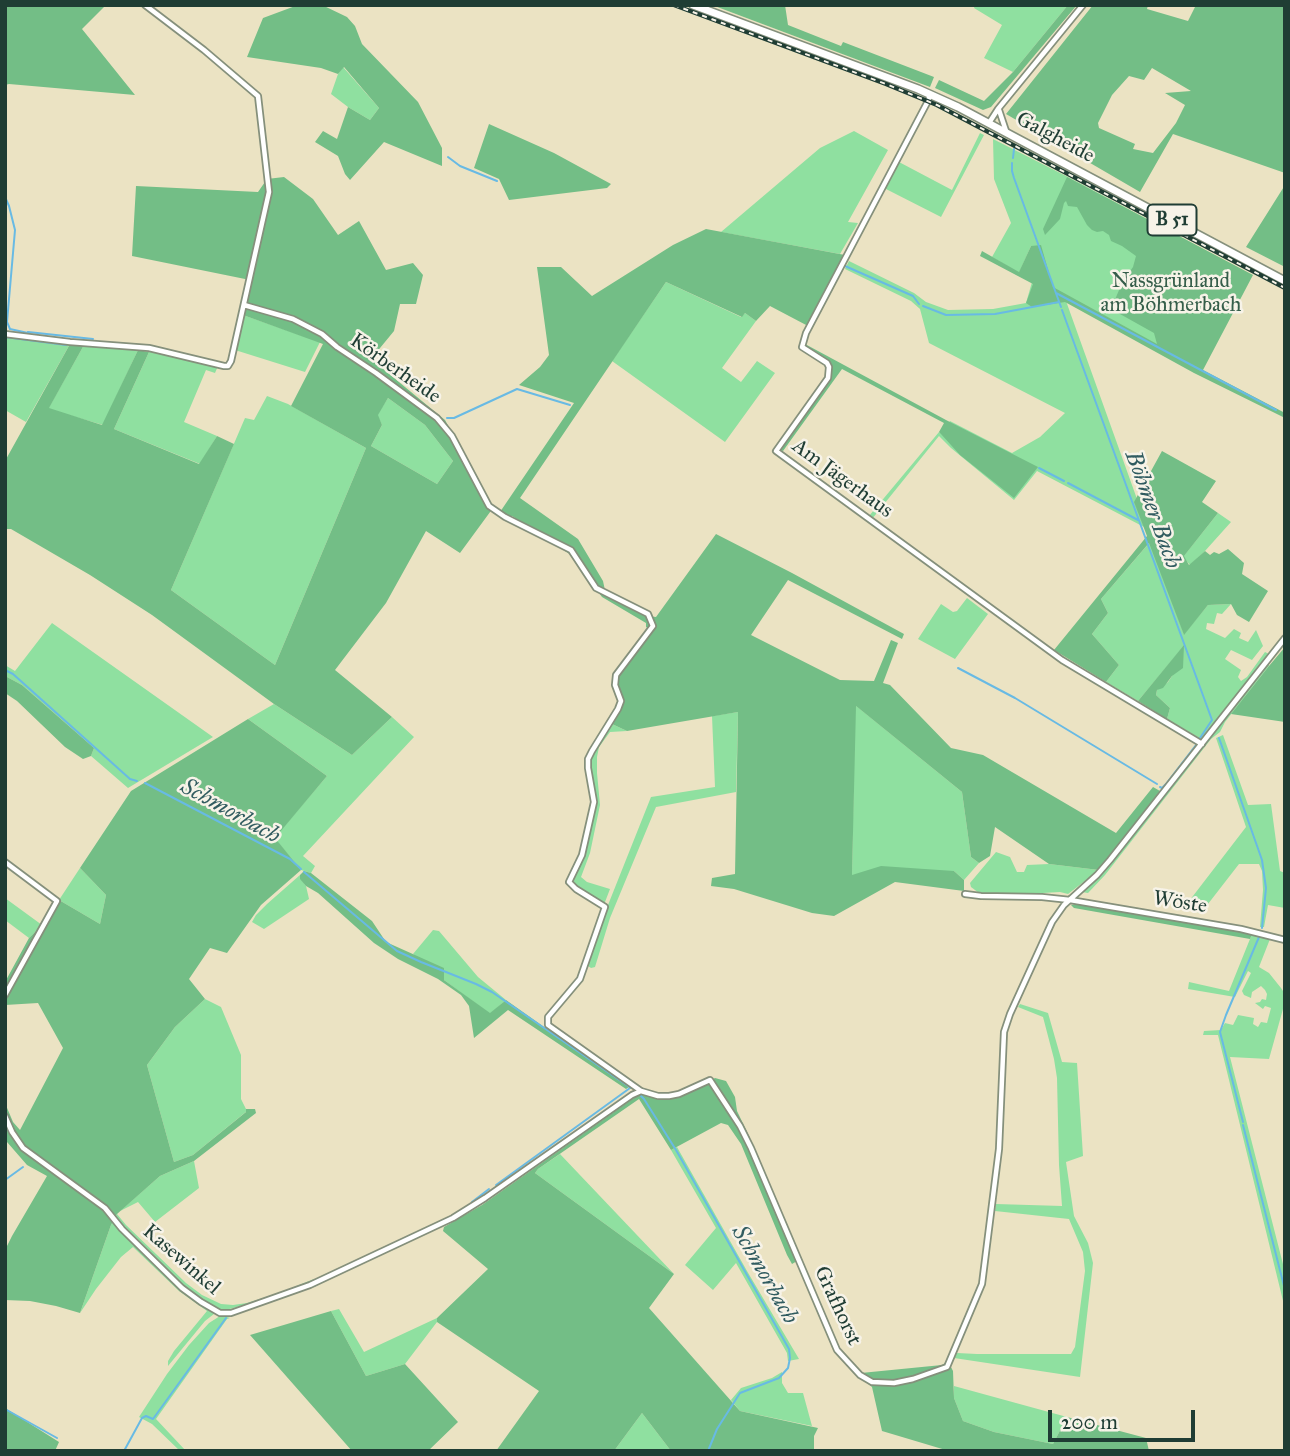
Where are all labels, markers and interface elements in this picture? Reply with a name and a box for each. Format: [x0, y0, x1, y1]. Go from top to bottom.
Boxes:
street label: Galgheide [1012, 107, 1098, 169]
road number: B 51 [1148, 204, 1196, 235]
park label: Nassgrünland am Böhmerbach [1100, 269, 1242, 319]
street label: Körberheide [345, 329, 445, 409]
street label: Am Jägerhaus [787, 434, 897, 524]
water label: Böhmer Bach [1118, 447, 1186, 573]
water label: Schmorbach [175, 773, 285, 851]
street label: Wöste [1151, 886, 1209, 920]
street label: Kasewinkel [137, 1219, 225, 1301]
water label: Schmorbach [725, 1221, 803, 1329]
street label: Grafhorst [808, 1262, 866, 1350]
scale bar [1052, 1396, 1199, 1440]
text: 200 m [1061, 1409, 1118, 1435]

